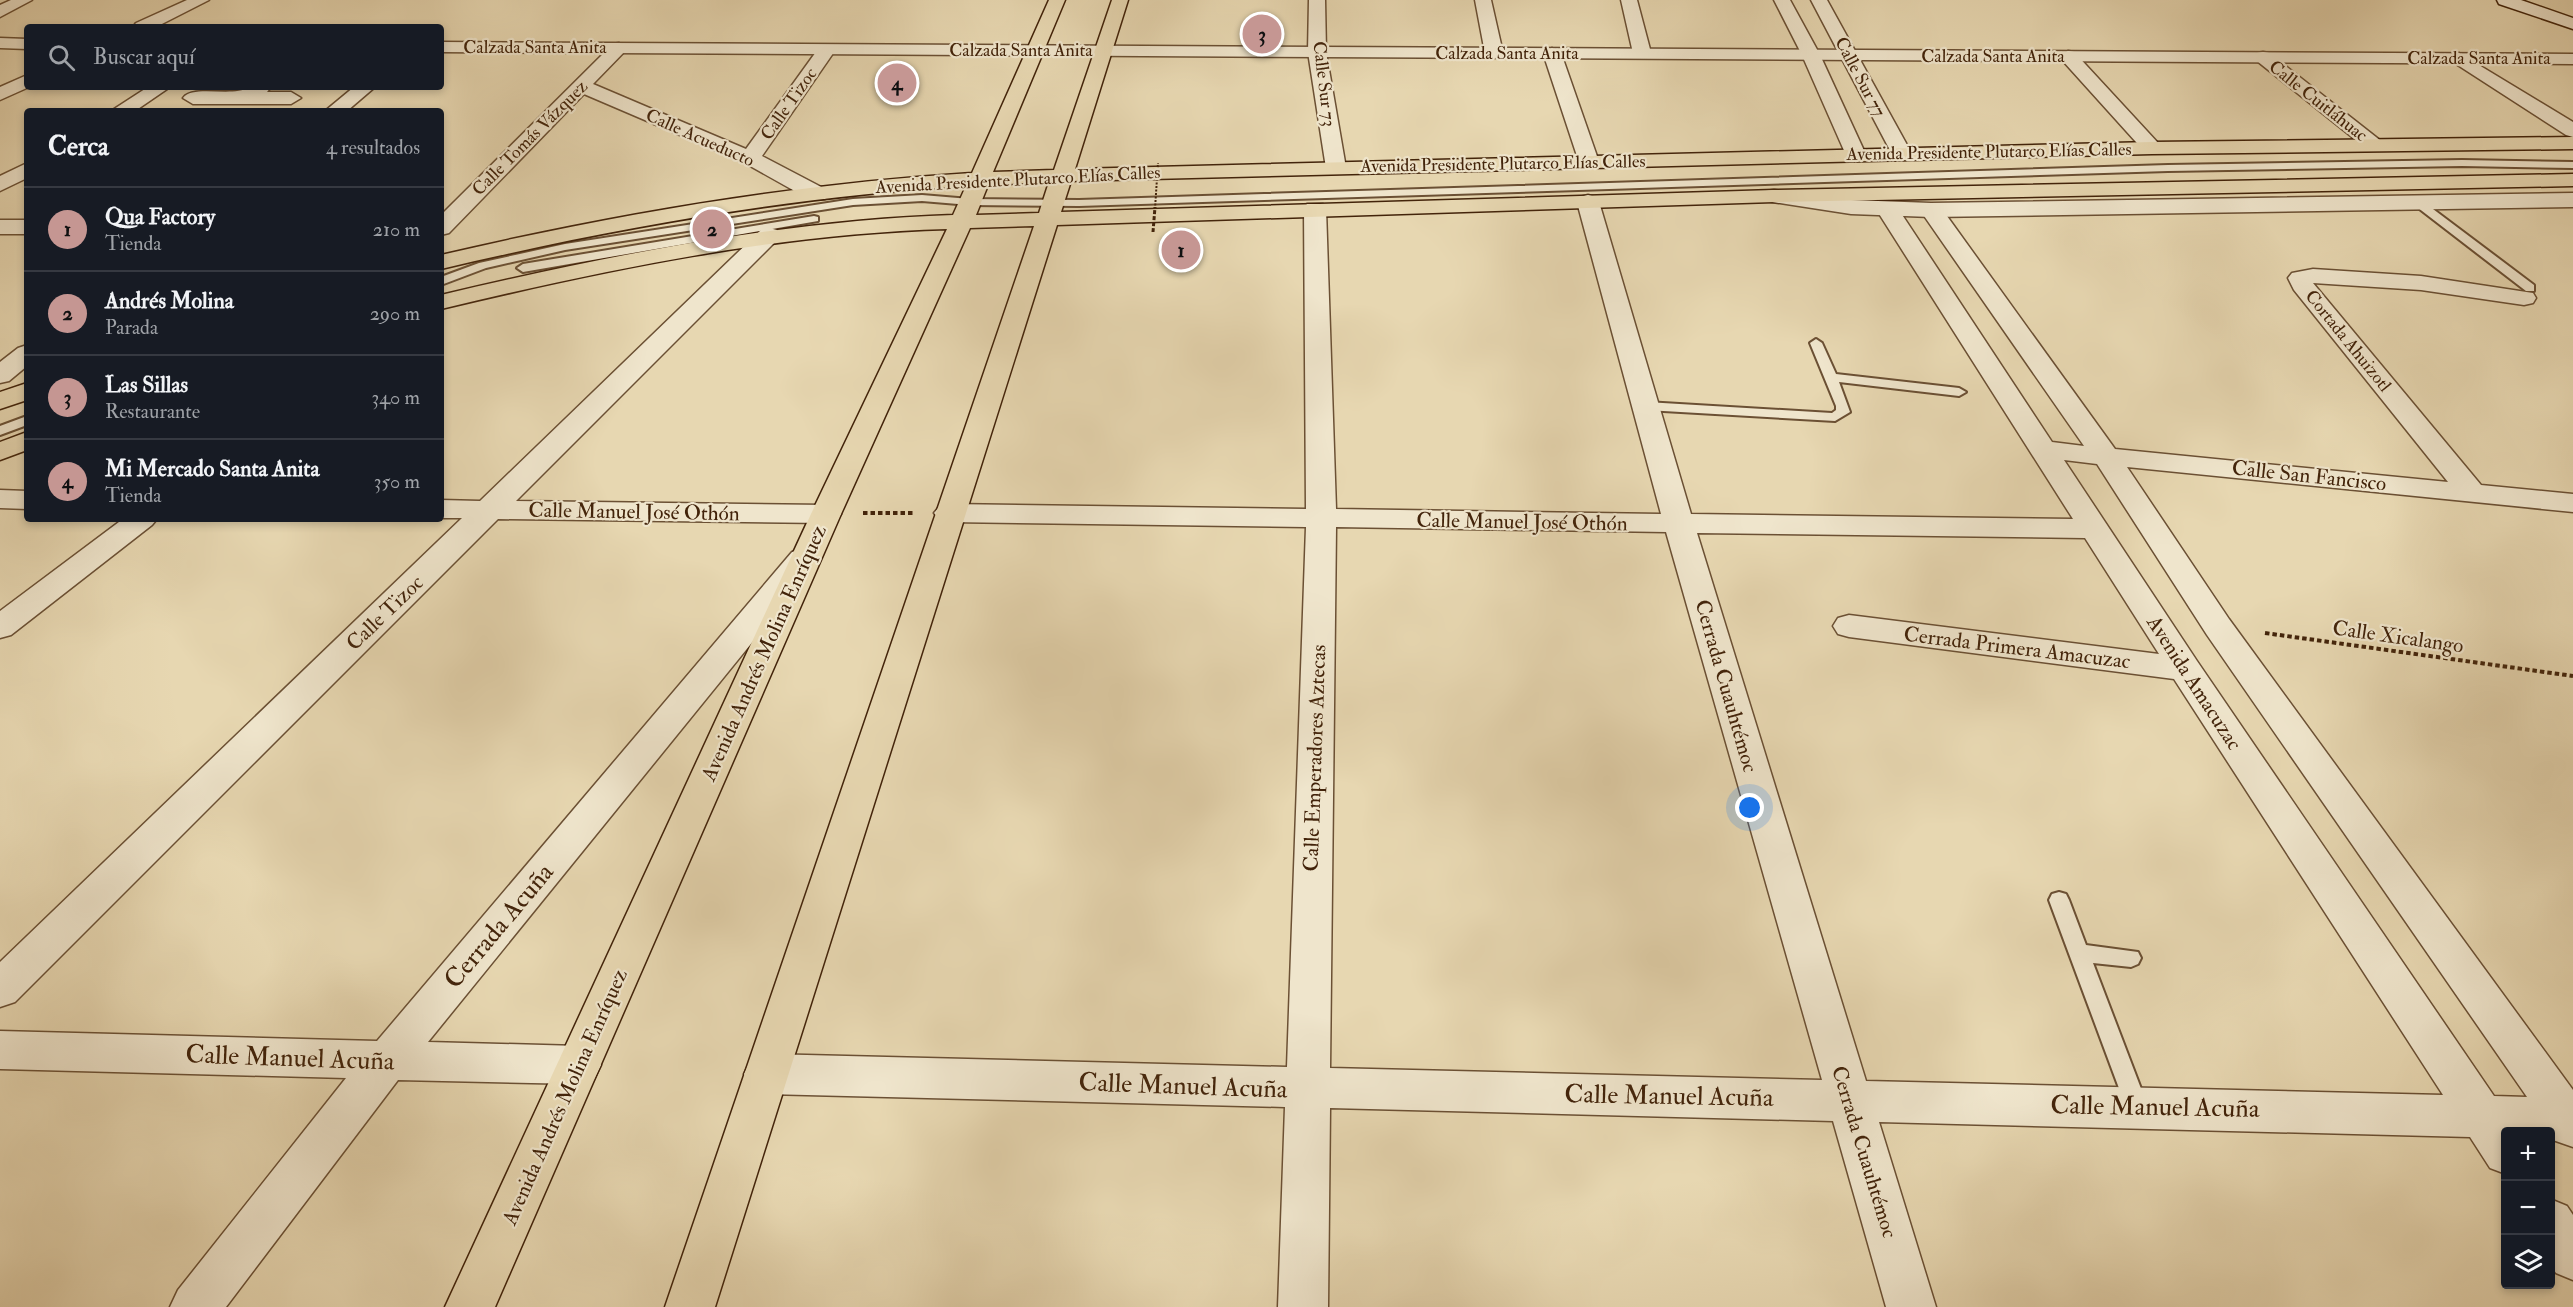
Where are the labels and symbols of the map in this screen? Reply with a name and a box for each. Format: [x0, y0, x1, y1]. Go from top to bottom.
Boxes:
pin: 3 [1242, 12, 1282, 57]
street label: Calle Sur 77 [1829, 33, 1891, 121]
street label: Calzada Santa Anita [463, 36, 607, 59]
street label: Calzada Santa Anita [949, 39, 1093, 62]
street label: Calle Sur 73 [1307, 40, 1341, 128]
street label: Calzada Santa Anita [1435, 42, 1579, 65]
street label: Calzada Santa Anita [1921, 45, 2065, 68]
street label: Calzada Santa Anita [2407, 47, 2551, 70]
street label: Calle Cuitláhuac [2264, 55, 2372, 147]
pin: 4 [878, 60, 916, 106]
street label: Calle Tizoc [756, 63, 822, 145]
street label: Calle Tomás Vázquez [467, 75, 593, 201]
street label: Calle Acueducto [642, 104, 758, 172]
street label: Avenida Presidente Plutarco Elías Calles [1845, 138, 2132, 166]
street label: Avenida Presidente Plutarco Elías Calles [1359, 150, 1646, 178]
street label: Avenida Presidente Plutarco Elías Calles [874, 161, 1161, 199]
pin: 2 [692, 206, 732, 252]
pin: 1 [1162, 228, 1200, 272]
street label: Cortada Ahuizotl [2300, 285, 2396, 397]
street label: Calle San Fancisco [2230, 454, 2388, 498]
street label: Calle Manuel José Othón [528, 497, 740, 527]
street label: Calle Manuel José Othón [1416, 507, 1628, 537]
street label: Avenida Andrés Molina Enríquez [695, 521, 833, 786]
street label: Calle Tizoc [341, 569, 430, 657]
street label: Cerrada Cuauhtémoc [1688, 596, 1764, 776]
street label: Avenida Amacuzac [2140, 610, 2248, 756]
street label: Calle Xicalango [2331, 614, 2465, 660]
street label: Cerrada Primera Amacuzac [1902, 621, 2132, 675]
street label: Calle Emperadores Aztecas [1298, 644, 1332, 872]
your location [1735, 793, 1764, 822]
street label: Cerrada Acuña [437, 857, 561, 995]
street label: Avenida Andrés Molina Enríquez [496, 965, 634, 1230]
street label: Calle Manuel Acuña [185, 1038, 395, 1078]
street label: Cerrada Cuauhtémoc [1825, 1063, 1903, 1242]
street label: Calle Manuel Acuña [1078, 1066, 1288, 1106]
street label: Calle Manuel Acuña [1564, 1078, 1774, 1114]
street label: Calle Manuel Acuña [2050, 1089, 2260, 1125]

